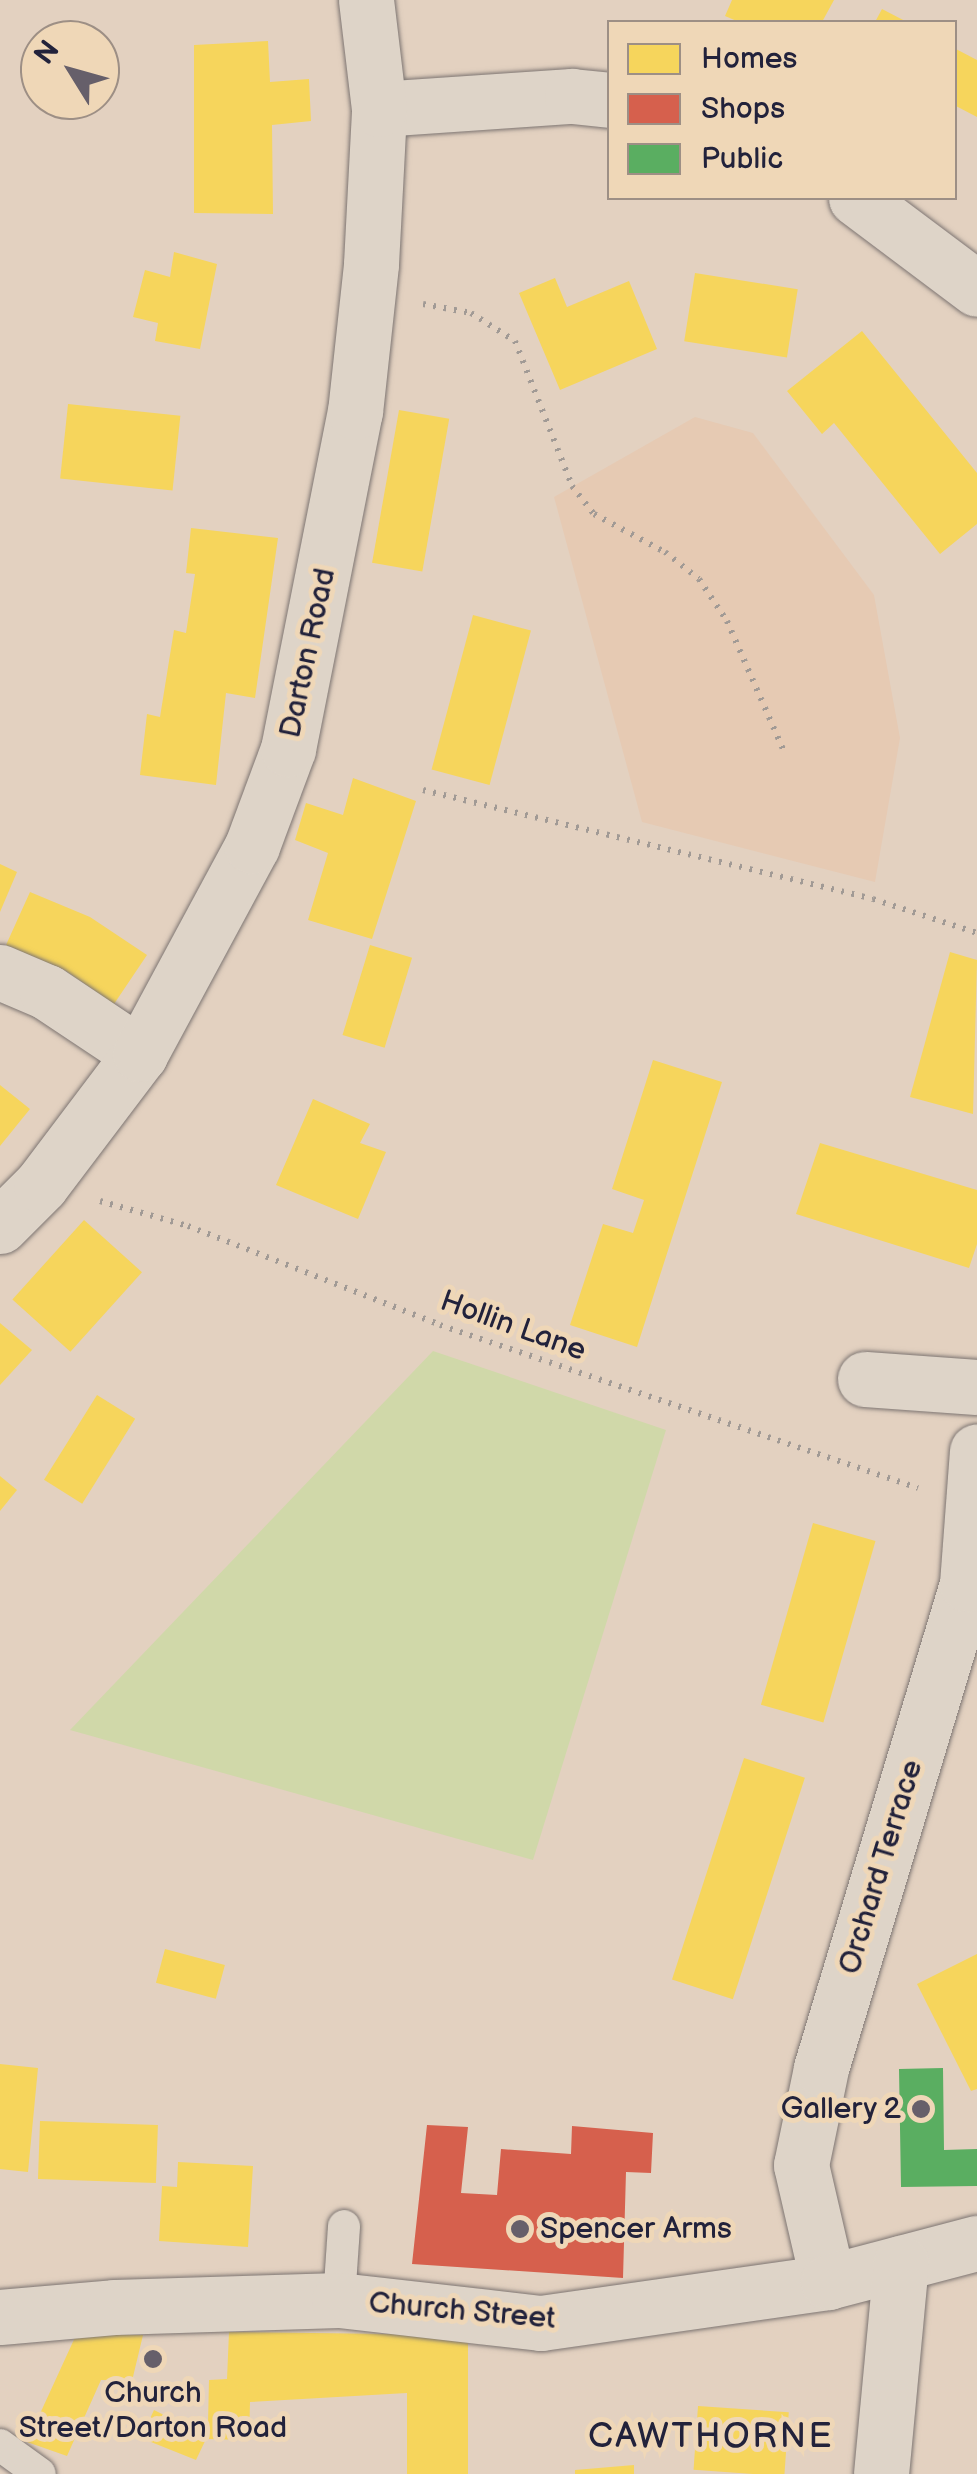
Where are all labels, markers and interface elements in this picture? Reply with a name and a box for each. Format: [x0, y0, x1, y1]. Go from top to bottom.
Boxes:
north arrow [20, 20, 120, 120]
legend [607, 20, 957, 200]
text: N [28, 35, 67, 71]
text: Homes [701, 41, 797, 77]
text: Shops [701, 91, 785, 127]
text: Public [701, 141, 783, 177]
street label: Darton Road [272, 565, 344, 741]
street label: Hollin Lane [435, 1283, 591, 1369]
street label: Orchard Terrace [831, 1755, 931, 1979]
place label: Gallery 2 [779, 2091, 901, 2127]
marker: Gallery 2 [910, 2098, 932, 2120]
place label: Spencer Arms [540, 2211, 732, 2247]
marker: Spencer Arms [509, 2218, 531, 2240]
street label: Church Street [367, 2285, 557, 2337]
marker: Church Street/Darton Road [142, 2348, 164, 2370]
place label: Church Street/Darton Road [19, 2375, 287, 2446]
district label: CAWTHORNE [588, 2416, 834, 2458]

